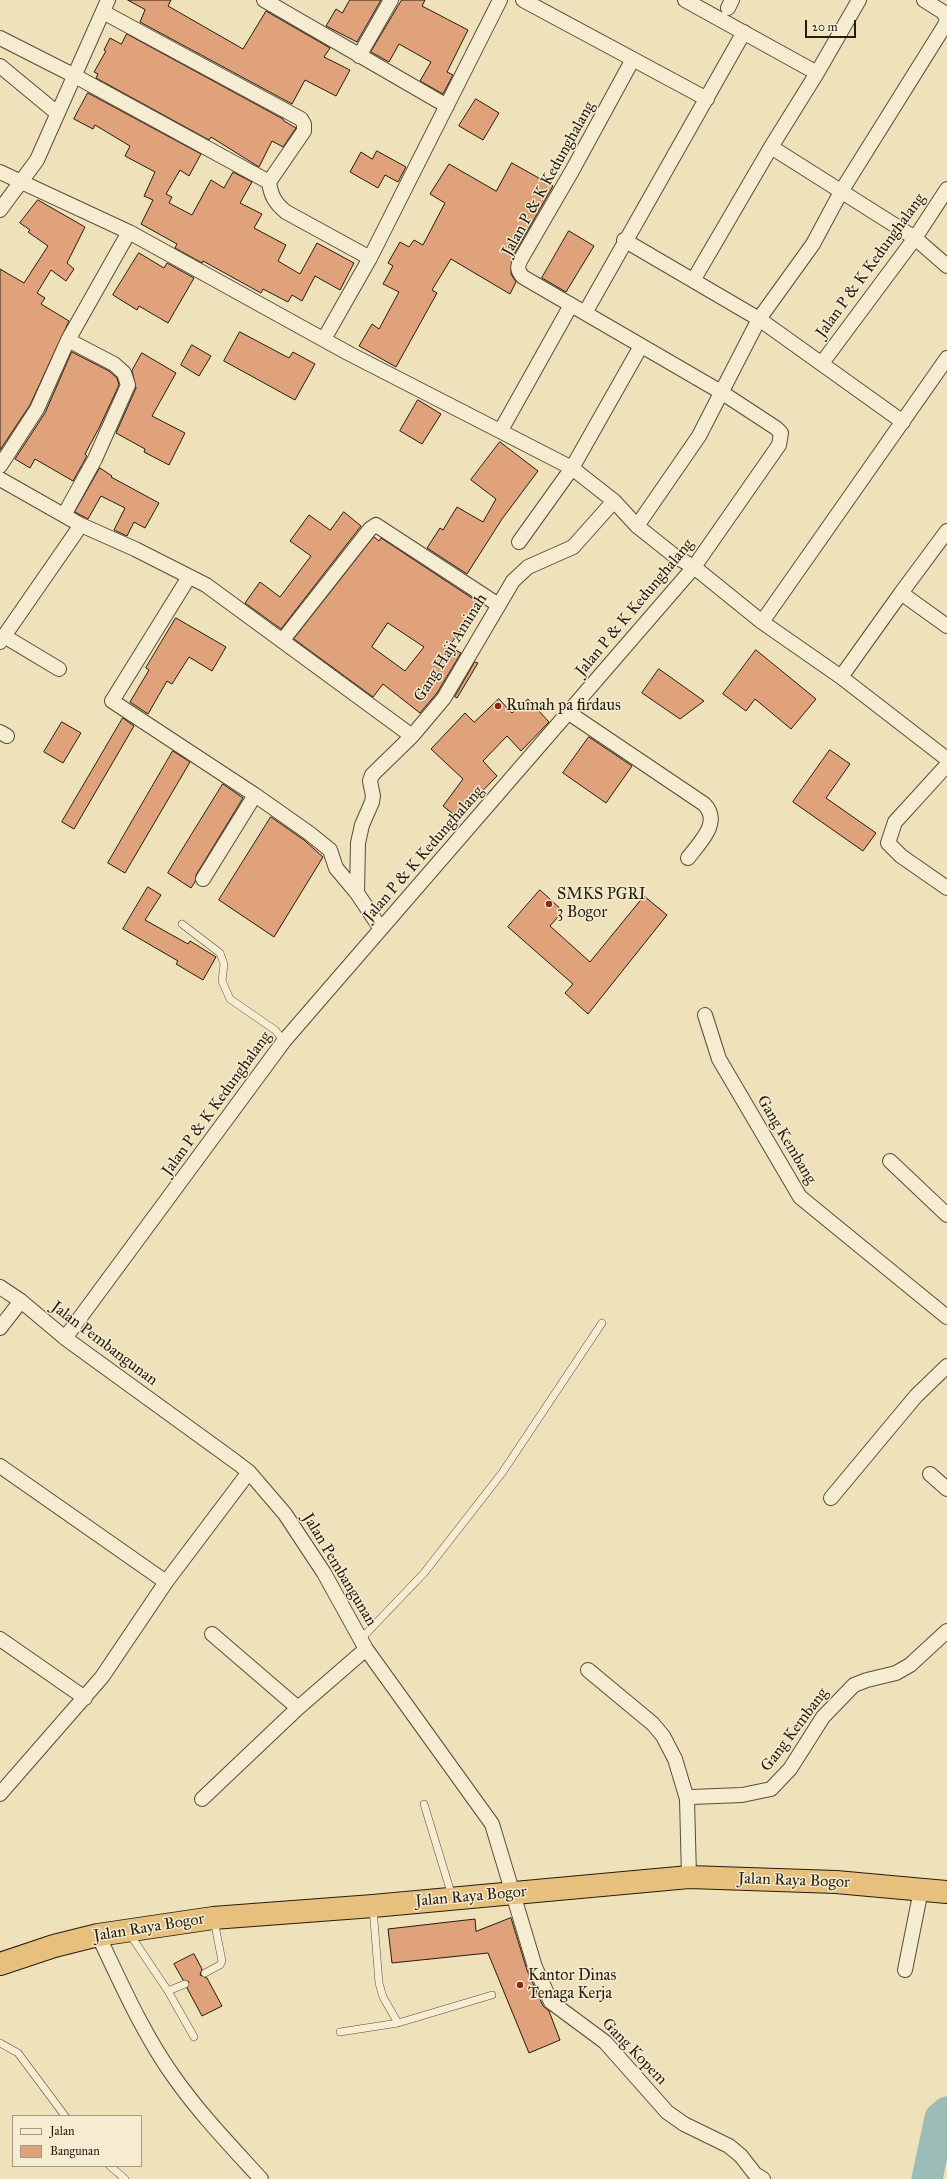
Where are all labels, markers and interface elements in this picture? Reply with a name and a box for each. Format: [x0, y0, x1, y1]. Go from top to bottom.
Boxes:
scale bar [807, 12, 858, 38]
text: 20 m [812, 20, 838, 34]
street label: Jalan P & K Kedunghalang [498, 98, 600, 260]
street label: Jalan P & K Kedunghalang [812, 190, 930, 342]
street label: Jalan P & K Kedunghalang [572, 535, 698, 681]
street label: Gang Haji Aminah [410, 591, 492, 705]
place label: Rumah pa firdaus [506, 696, 621, 716]
marker: Rumah pa firdaus [493, 701, 503, 711]
street label: Jalan P & K Kedunghalang [360, 782, 488, 926]
place label: SMKS PGRI 3 Bogor [557, 885, 646, 923]
marker: SMKS PGRI 3 Bogor [544, 899, 554, 909]
street label: Jalan P & K Kedunghalang [158, 1028, 276, 1180]
street label: Gang Kembang [752, 1092, 820, 1188]
street label: Jalan Pembangunan [47, 1298, 161, 1390]
street label: Jalan Pembangunan [298, 1510, 380, 1630]
street label: Gang Kembang [757, 1684, 833, 1776]
street label: Jalan Raya Bogor [738, 1869, 850, 1893]
street label: Jalan Raya Bogor [414, 1883, 528, 1911]
street label: Jalan Raya Bogor [92, 1910, 206, 1946]
place label: Kantor Dinas Tenaga Kerja [528, 1966, 616, 2004]
marker: Kantor Dinas Tenaga Kerja [515, 1980, 525, 1990]
street label: Gang Kopem [597, 2015, 671, 2089]
legend [12, 2115, 142, 2167]
text: Jalan [50, 2124, 74, 2138]
text: Bangunan [50, 2144, 100, 2158]

